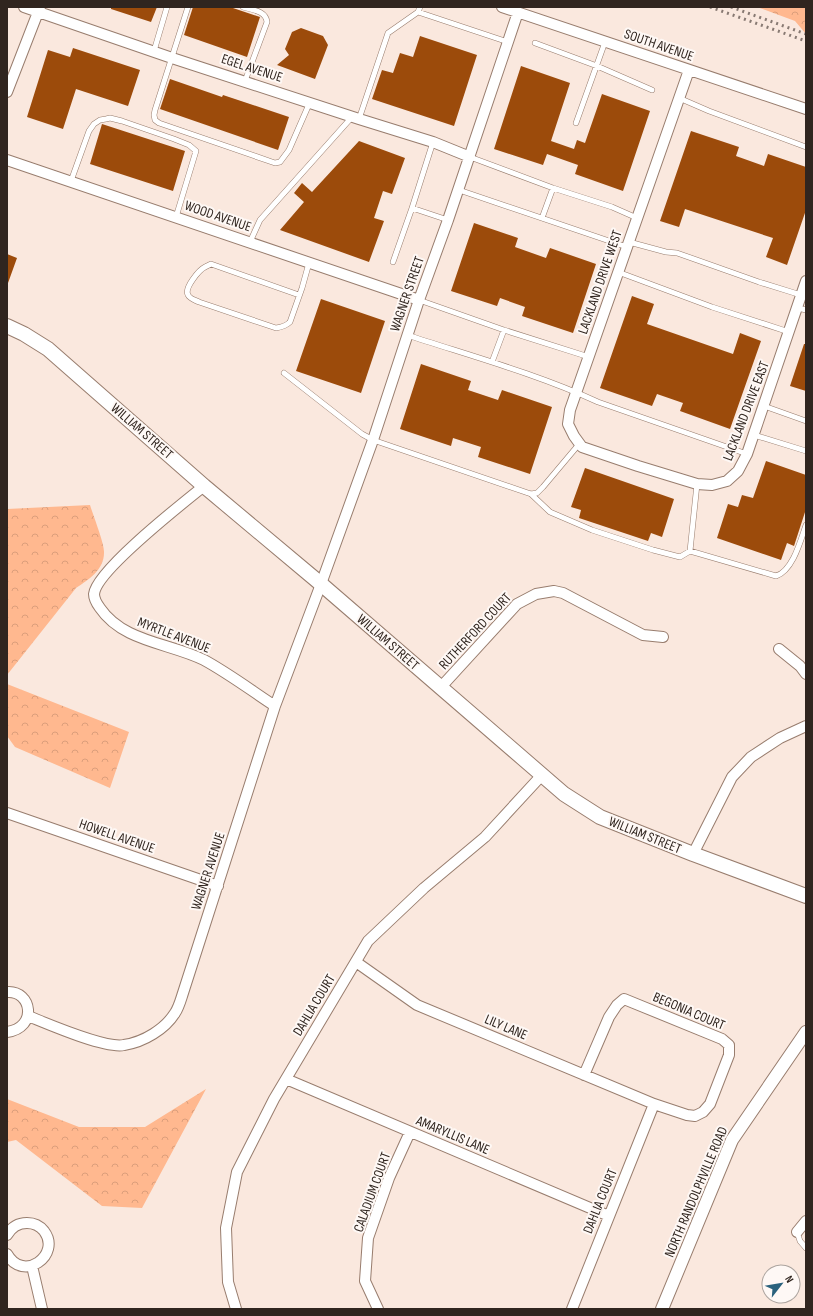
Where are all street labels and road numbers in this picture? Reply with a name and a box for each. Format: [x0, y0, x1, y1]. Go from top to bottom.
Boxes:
street label: SOUTH AVENUE [622, 25, 696, 65]
street label: EGEL AVENUE [219, 50, 285, 86]
street label: WOOD AVENUE [182, 197, 254, 235]
street label: LACKLAND DRIVE WEST [574, 228, 626, 336]
street label: WAGNER STREET [386, 254, 428, 334]
street label: LACKLAND DRIVE EAST [719, 358, 773, 463]
street label: WILLIAM STREET [107, 399, 177, 463]
street label: RUTHERFORD COURT [435, 589, 515, 673]
street label: WILLIAM STREET [353, 610, 423, 674]
street label: MYRTLE AVENUE [135, 613, 213, 657]
street label: WILLIAM STREET [606, 813, 684, 857]
street label: HOWELL AVENUE [77, 815, 157, 857]
street label: WAGNER AVENUE [187, 830, 229, 912]
street label: DAHLIA COURT [289, 971, 339, 1039]
street label: BEGONIA COURT [651, 988, 728, 1034]
street label: LILY LANE [482, 1010, 530, 1044]
street label: AMARYLLIS LANE [413, 1112, 492, 1158]
street label: NORTH RANDOLPHVILLE ROAD [661, 1124, 731, 1260]
street label: CALADIUM COURT [350, 1149, 394, 1234]
street label: DAHLIA COURT [579, 1166, 621, 1236]

